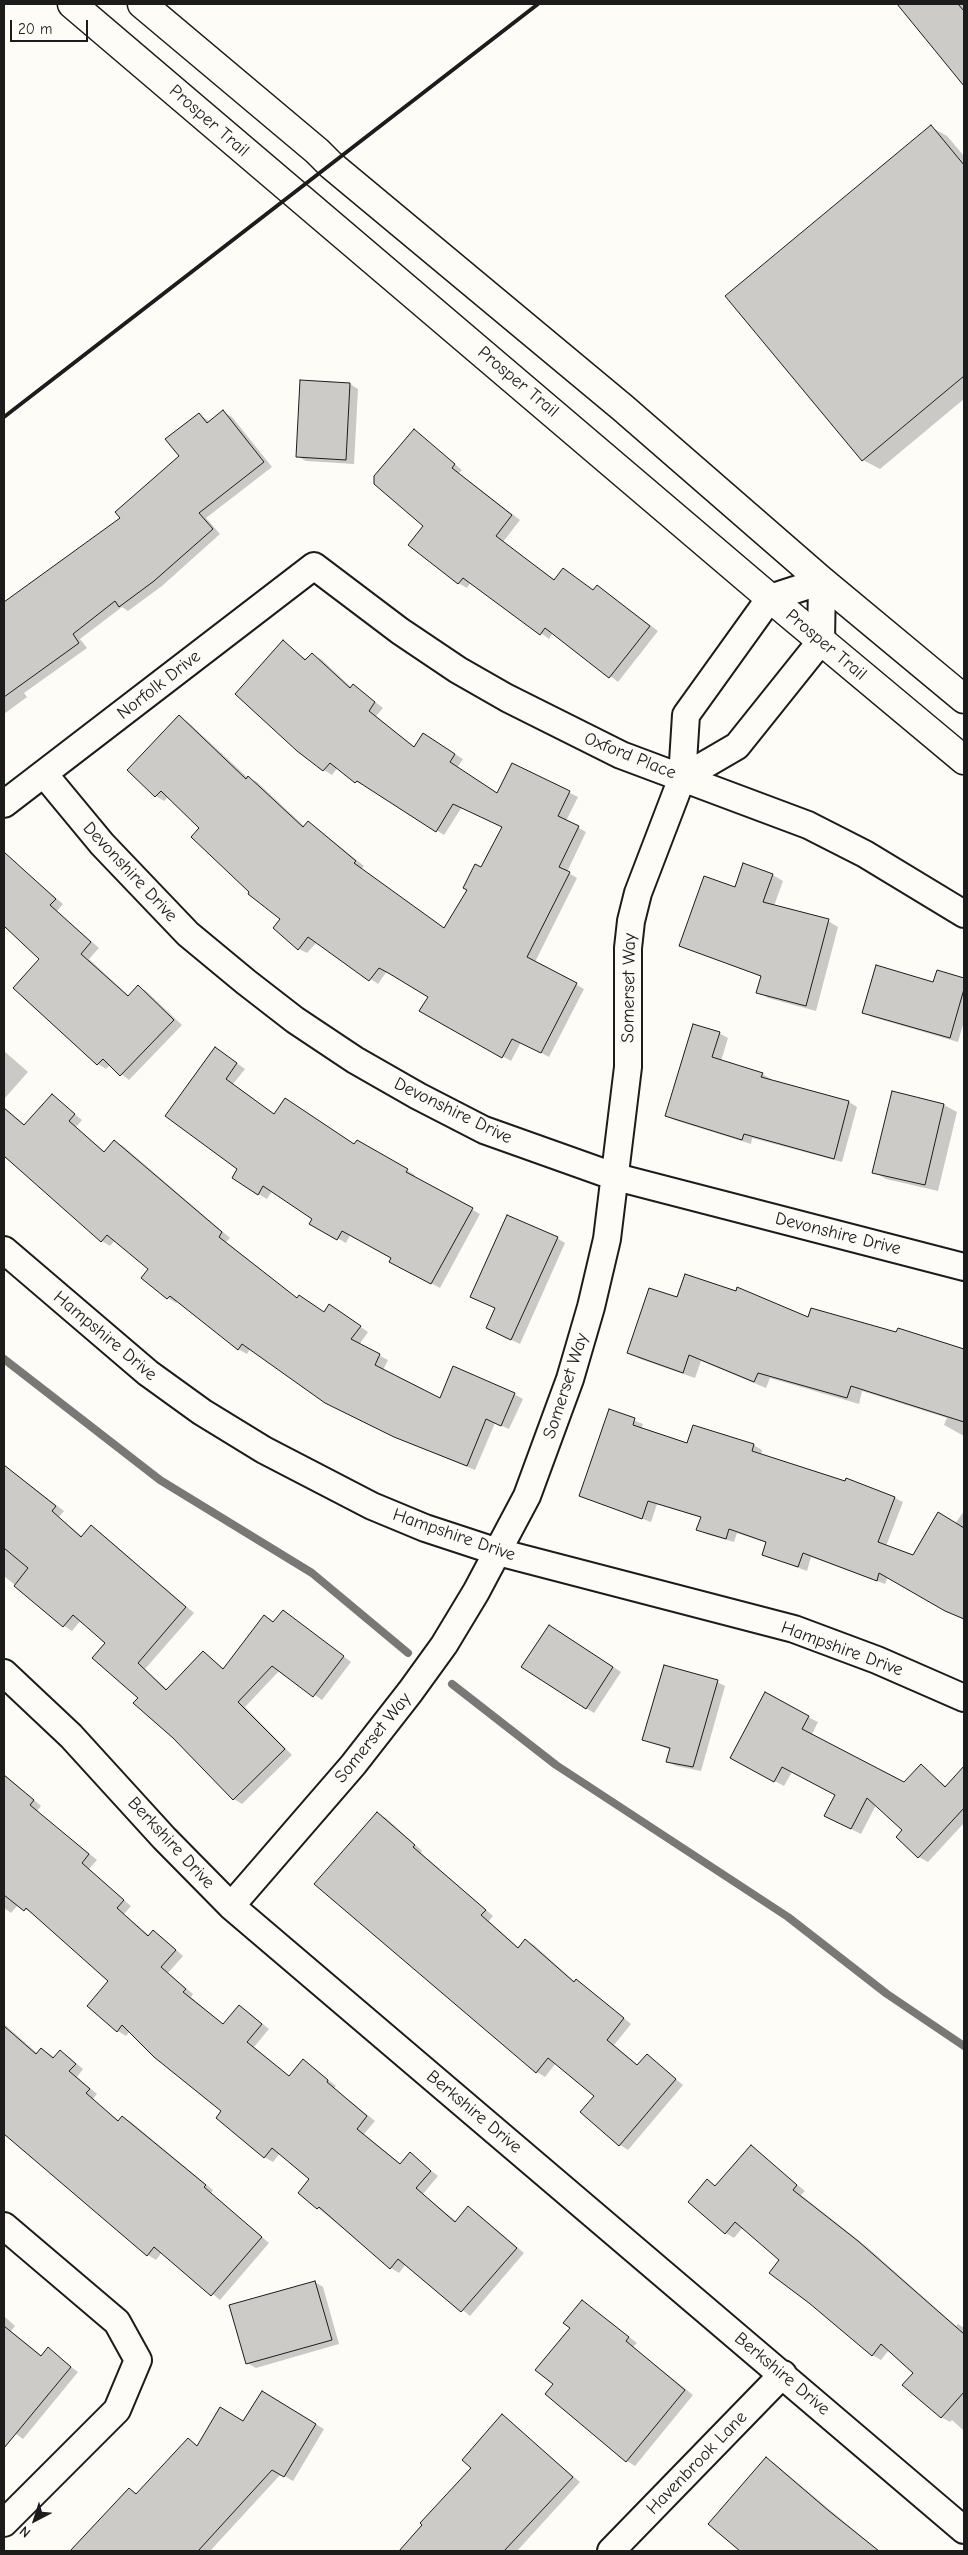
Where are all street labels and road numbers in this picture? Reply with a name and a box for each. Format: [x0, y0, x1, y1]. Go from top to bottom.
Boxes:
street label: Prosper Trail [165, 80, 253, 162]
street label: Prosper Trail [473, 342, 563, 422]
street label: Prosper Trail [781, 605, 871, 685]
street label: Norfolk Drive [113, 646, 205, 724]
street label: Oxford Place [581, 728, 679, 784]
street label: Devonshire Drive [78, 818, 182, 926]
street label: Somerset Way [617, 933, 641, 1043]
street label: Devonshire Drive [390, 1073, 516, 1149]
street label: Devonshire Drive [773, 1208, 903, 1260]
street label: Hampshire Drive [49, 1286, 161, 1386]
street label: Somerset Way [539, 1330, 593, 1442]
street label: Hampshire Drive [390, 1504, 518, 1566]
street label: Hampshire Drive [778, 1617, 906, 1681]
street label: Somerset Way [330, 1689, 416, 1787]
street label: Berkshire Drive [123, 1793, 219, 1893]
street label: Berkshire Drive [422, 2066, 526, 2158]
street label: Berkshire Drive [730, 2328, 834, 2420]
street label: Havenbrook Lane [642, 2407, 752, 2519]

